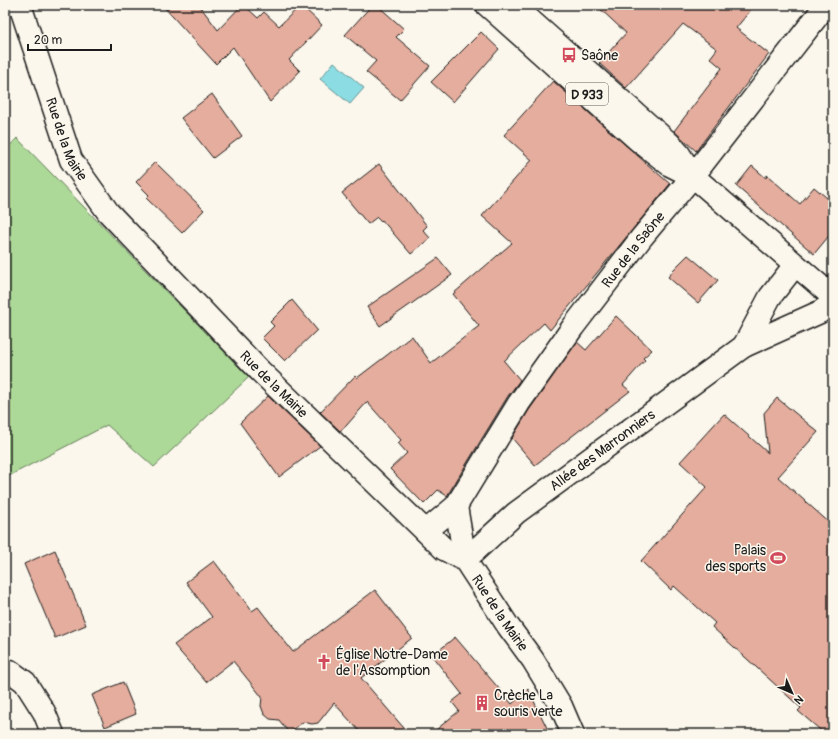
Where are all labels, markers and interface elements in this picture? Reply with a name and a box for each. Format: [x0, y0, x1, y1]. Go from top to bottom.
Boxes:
scale bar [28, 26, 111, 52]
text: 20 m [34, 33, 63, 48]
bus stop icon: Saône [560, 46, 578, 64]
place label: Saône [581, 47, 618, 64]
road number: D 933 [566, 83, 608, 105]
street label: Rue de la Mairie [42, 95, 91, 184]
street label: Rue de la Saône [598, 208, 669, 291]
street label: Rue de la Mairie [236, 347, 311, 422]
street label: Allée des Marronniers [546, 406, 659, 495]
place label: Palais des sports [706, 542, 767, 575]
sports icon: Palais des sports [769, 549, 787, 567]
street label: Rue de la Mairie [468, 572, 532, 655]
place label: Église Notre-Dame de l'Assomption [336, 645, 448, 679]
church icon: Église Notre-Dame de l'Assomption [315, 653, 333, 671]
north arrow [772, 673, 812, 713]
place label: Crèche La souris verte [494, 687, 562, 720]
text: N [791, 692, 806, 707]
building icon: Crèche La souris verte [473, 694, 491, 712]

